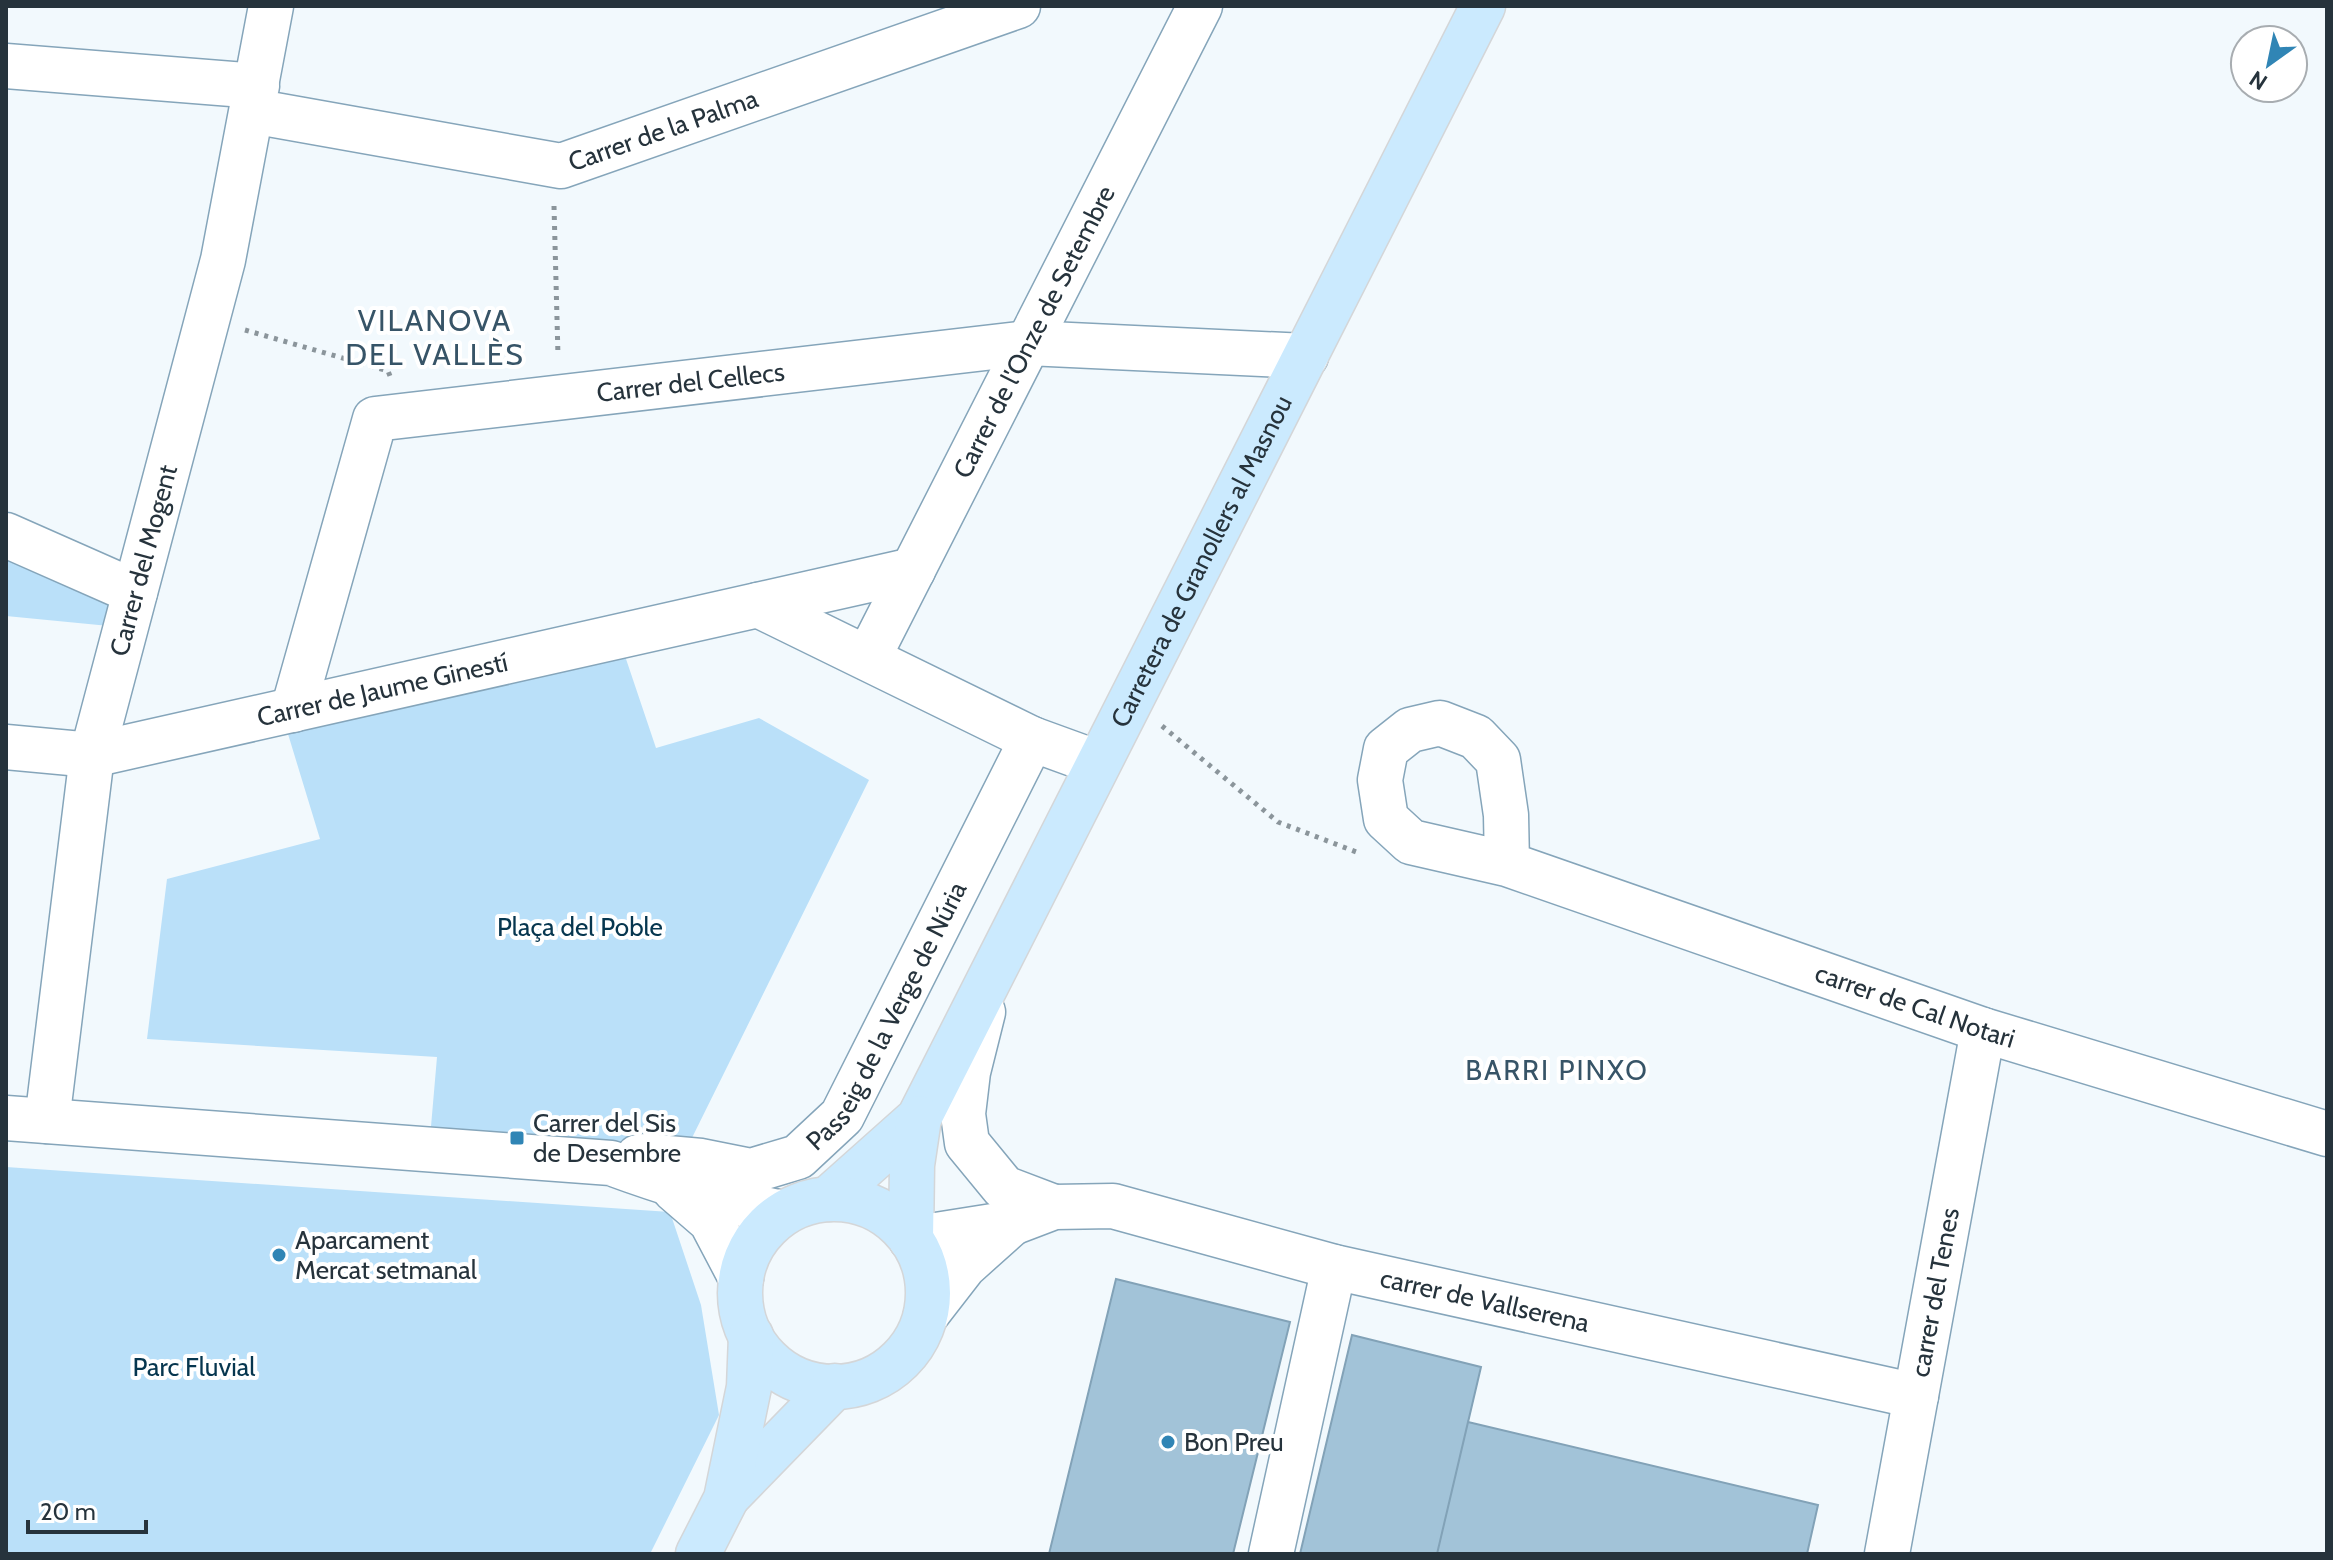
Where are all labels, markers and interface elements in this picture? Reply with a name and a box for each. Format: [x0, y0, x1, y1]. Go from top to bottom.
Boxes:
north arrow [2229, 24, 2309, 104]
text: N [2245, 65, 2272, 96]
street label: Carrer de la Palma [564, 82, 763, 178]
street label: Carrer de l'Onze de Setembre [946, 180, 1122, 484]
district label: VILANOVA DEL VALLÈS [345, 302, 525, 373]
street label: Carrer del Cellecs [595, 355, 786, 409]
street label: Carretera de Granollers al Masnou [1104, 390, 1299, 733]
street label: Carrer del Mogent [103, 461, 184, 659]
street label: Carrer de Jaume Ginestí [254, 646, 511, 733]
street label: Passeig de la Verge de Núria [799, 876, 974, 1157]
park label: Plaça del Poble [497, 911, 663, 943]
street label: carrer de Cal Notari [1811, 957, 2019, 1055]
district label: BARRI PINXO [1465, 1053, 1649, 1087]
place label: Carrer del Sis de Desembre [533, 1107, 681, 1169]
marker: Carrer del Sis de Desembre [508, 1129, 526, 1147]
street label: carrer del Tenes [1904, 1205, 1966, 1379]
place label: Aparcament Mercat setmanal [295, 1224, 477, 1286]
marker: Aparcament Mercat setmanal [270, 1246, 288, 1264]
street label: carrer de Vallserena [1377, 1262, 1593, 1339]
park label: Parc Fluvial [133, 1351, 255, 1383]
place label: Bon Preu [1184, 1426, 1284, 1458]
marker: Bon Preu [1159, 1433, 1177, 1451]
scale bar [28, 1484, 146, 1534]
text: 20 m [40, 1497, 96, 1526]

